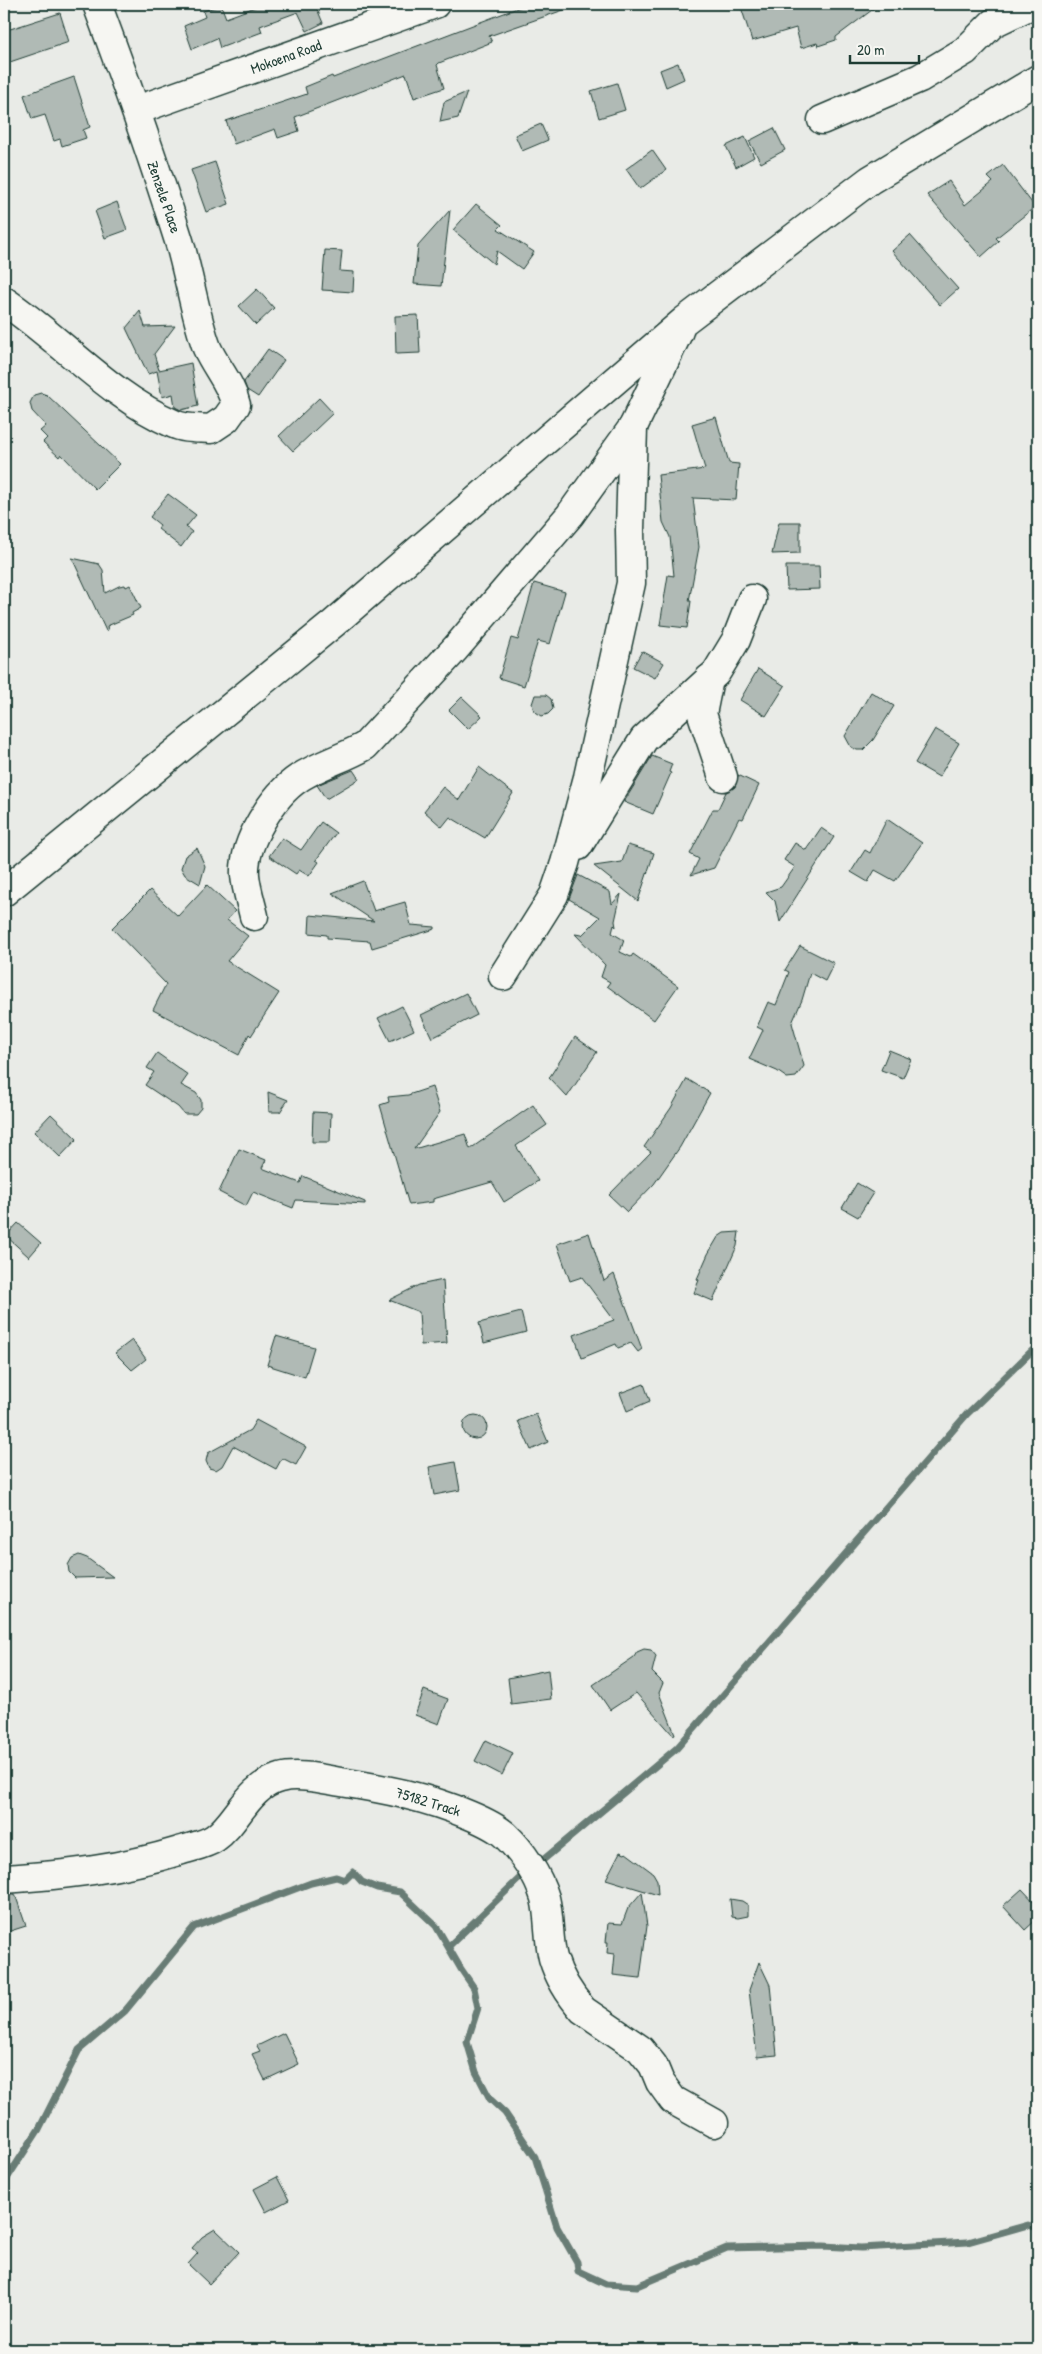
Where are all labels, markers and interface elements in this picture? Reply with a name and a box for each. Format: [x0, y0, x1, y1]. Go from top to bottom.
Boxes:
scale bar [850, 32, 918, 64]
street label: Mokoena Road [248, 34, 324, 79]
text: 20 m [857, 39, 884, 60]
street label: Zenzele Place [142, 158, 187, 236]
street label: 75182 Track [393, 1782, 463, 1821]

